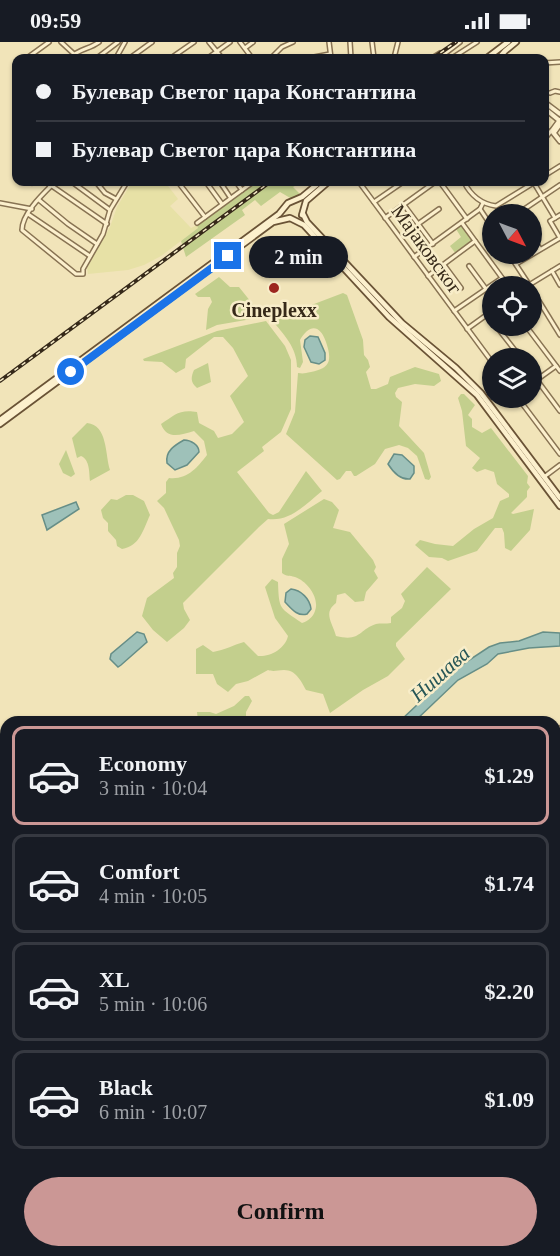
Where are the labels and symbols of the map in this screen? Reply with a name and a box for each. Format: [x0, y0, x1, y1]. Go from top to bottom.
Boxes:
street label: Мајаковског [386, 200, 467, 298]
north arrow [482, 204, 542, 264]
callout: 2 min [249, 235, 348, 277]
route end [214, 242, 241, 269]
marker: Cineplexx [267, 281, 281, 295]
place label: Cineplexx [231, 299, 317, 322]
route start [57, 358, 84, 385]
water label: Нишава [405, 641, 475, 708]

